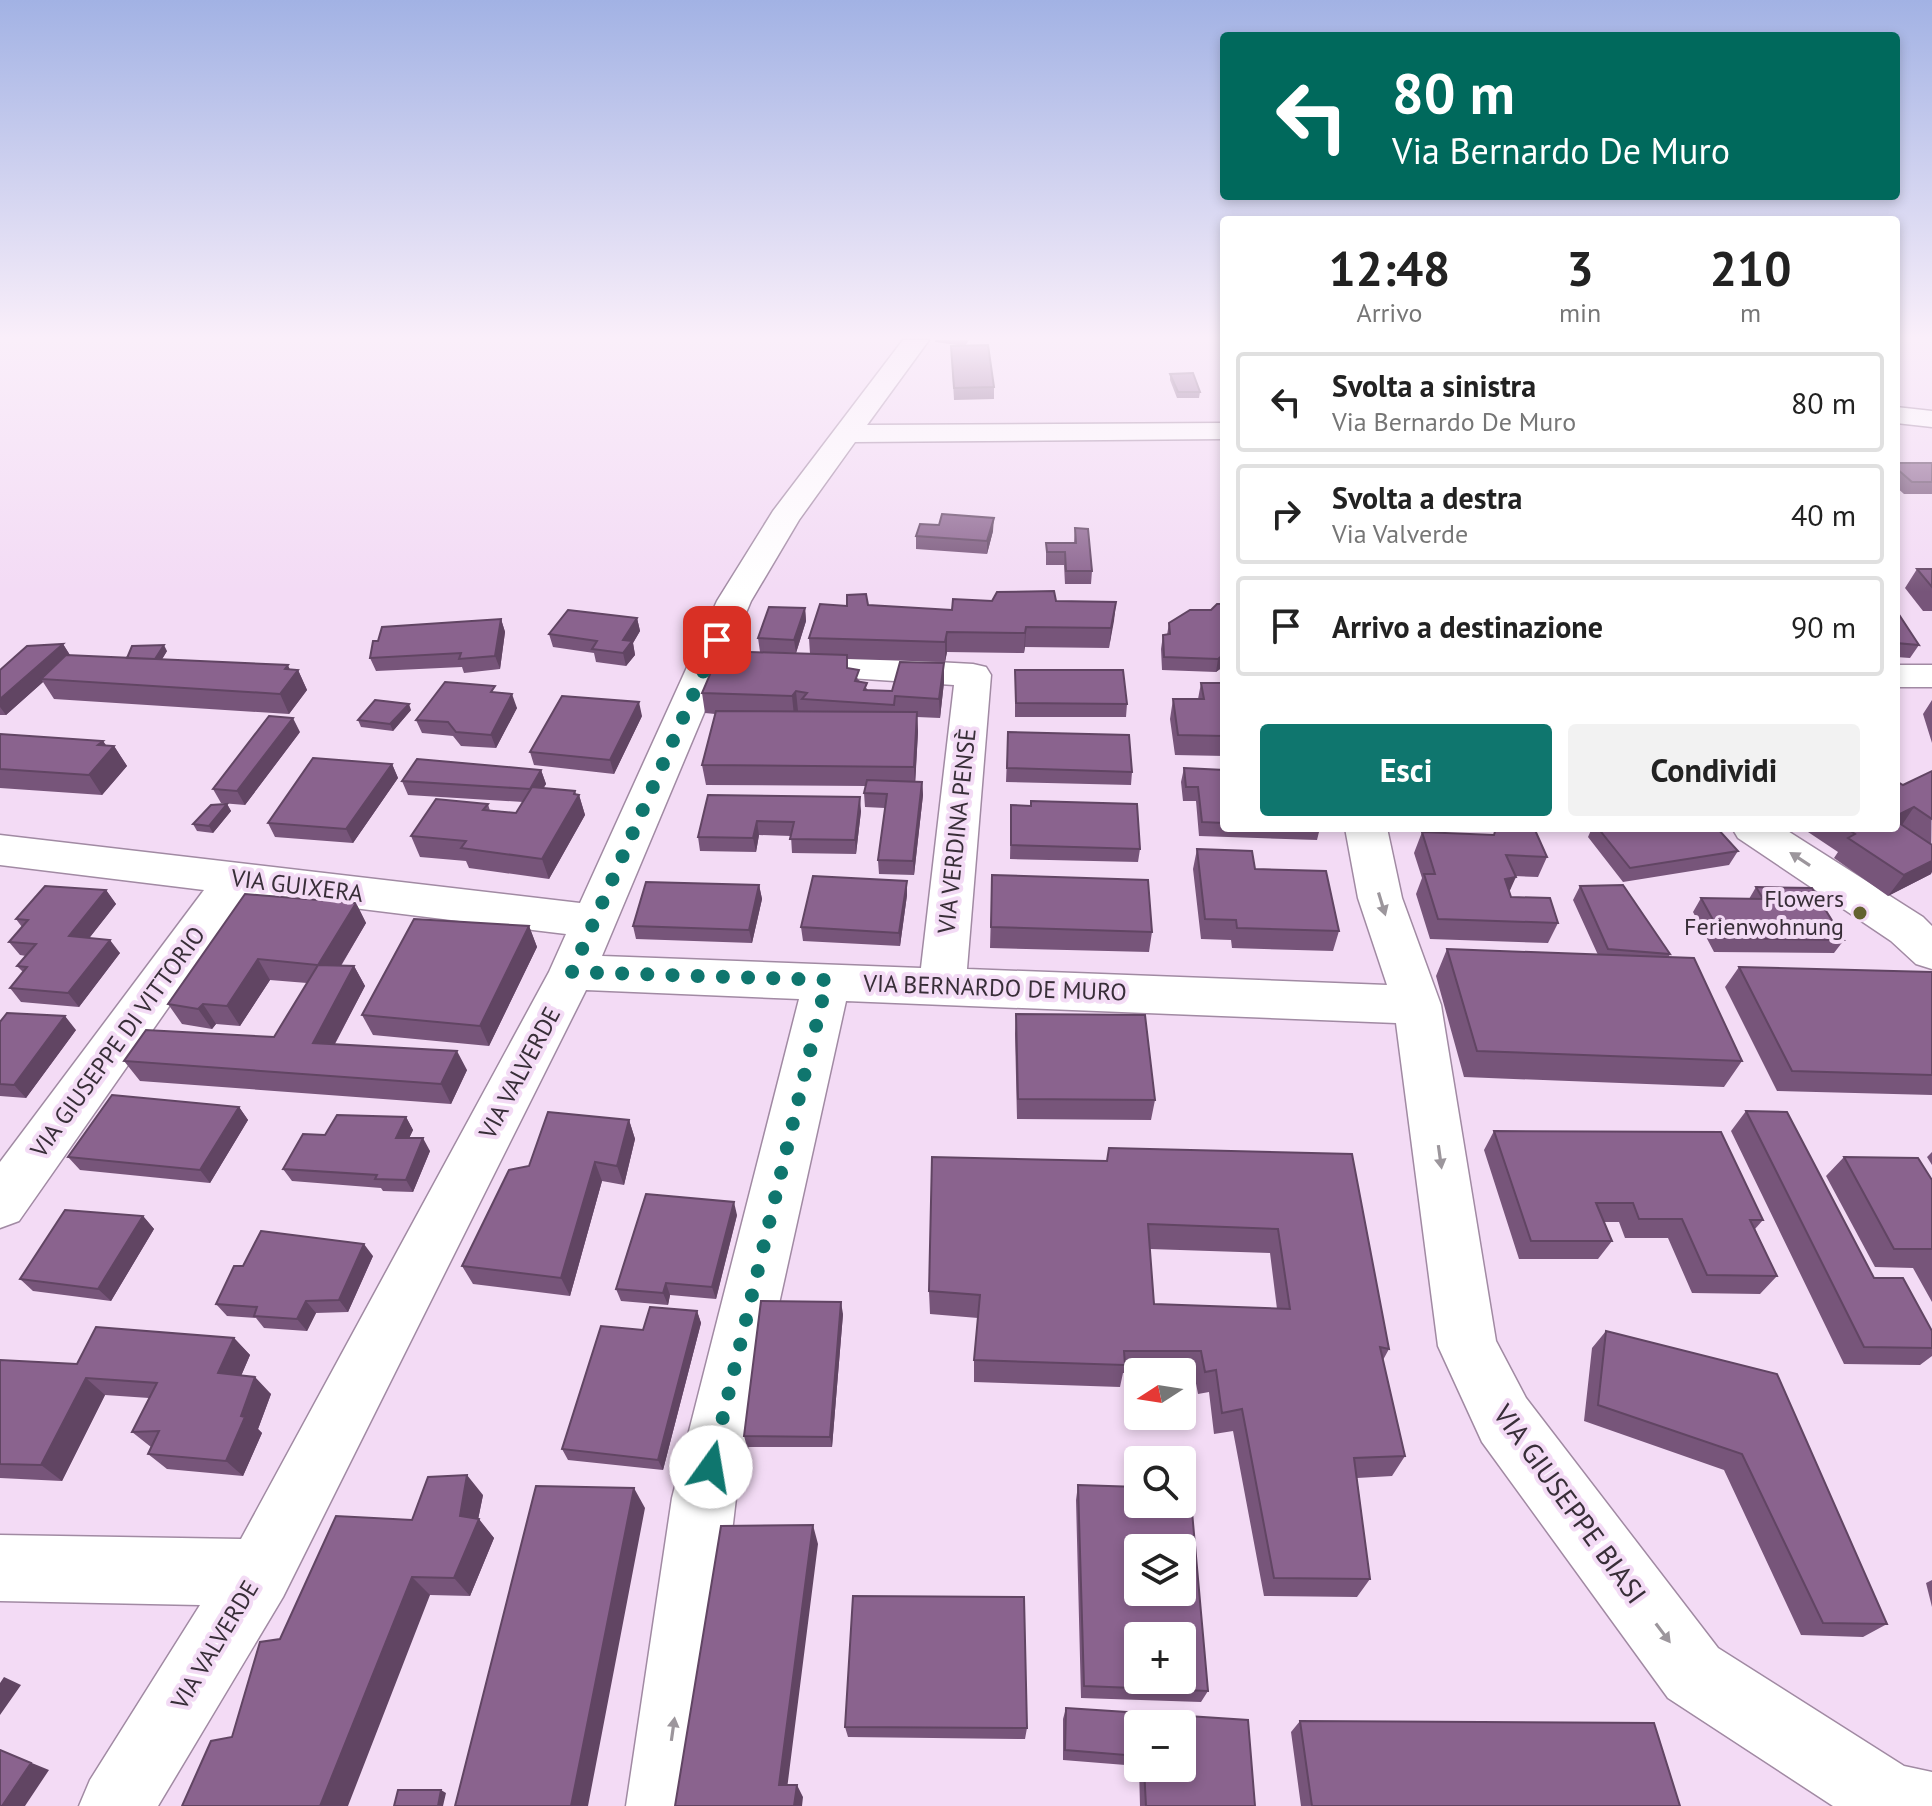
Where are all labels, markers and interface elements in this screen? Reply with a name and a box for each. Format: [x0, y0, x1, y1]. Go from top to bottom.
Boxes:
text: 80 m [1392, 57, 1515, 129]
icon: left [1260, 64, 1364, 168]
text: Via Bernardo De Muro [1392, 127, 1730, 174]
text: 12:48 [1329, 237, 1450, 299]
text: 3 [1566, 237, 1594, 299]
text: 210 [1710, 237, 1791, 299]
text: Arrivo [1356, 296, 1422, 329]
text: min [1559, 296, 1601, 329]
text: m [1740, 296, 1761, 329]
text: Svolta a sinistra [1332, 366, 1536, 405]
icon: left [1264, 380, 1308, 424]
text: 80 m [1791, 383, 1856, 422]
text: Via Bernardo De Muro [1332, 405, 1576, 438]
text: Svolta a destra [1332, 478, 1522, 517]
icon: right [1264, 492, 1308, 536]
text: 40 m [1791, 495, 1856, 534]
text: Via Valverde [1332, 517, 1468, 550]
icon: arrive [1264, 604, 1308, 648]
pin [683, 606, 751, 674]
text: Arrivo a destinazione [1332, 607, 1603, 646]
text: 90 m [1791, 607, 1856, 646]
icon: arrive [695, 618, 739, 662]
button: Esci [1260, 724, 1552, 816]
button: Condividi [1568, 724, 1860, 816]
street label: VIA VERDINA PENSÈ [930, 727, 983, 936]
one-way arrow [1789, 852, 1811, 867]
street label: VIA GUIXERA [228, 862, 365, 909]
place label: Flowers Ferienwohnung [1684, 883, 1844, 942]
one-way arrow [1376, 892, 1389, 916]
marker: Flowers Ferienwohnung [1851, 904, 1869, 922]
street label: VIA GIUSEPPE DI VITTORIO [23, 920, 212, 1164]
street label: VIA BERNARDO DE MURO [862, 967, 1127, 1008]
street label: VIA VALVERDE [471, 1001, 567, 1145]
one-way arrow [1434, 1144, 1447, 1169]
north arrow [1124, 1358, 1196, 1430]
map controls [1124, 1358, 1196, 1782]
street label: VIA GIUSEPPE BIASI [1485, 1396, 1655, 1611]
position arrow [669, 1425, 753, 1509]
button: search [1124, 1446, 1196, 1518]
button: layers [1124, 1534, 1196, 1606]
street label: VIA VALVERDE [163, 1575, 265, 1716]
button: + [1124, 1622, 1196, 1694]
one-way arrow [1655, 1623, 1671, 1643]
button: − [1124, 1710, 1196, 1782]
one-way arrow [667, 1716, 680, 1741]

